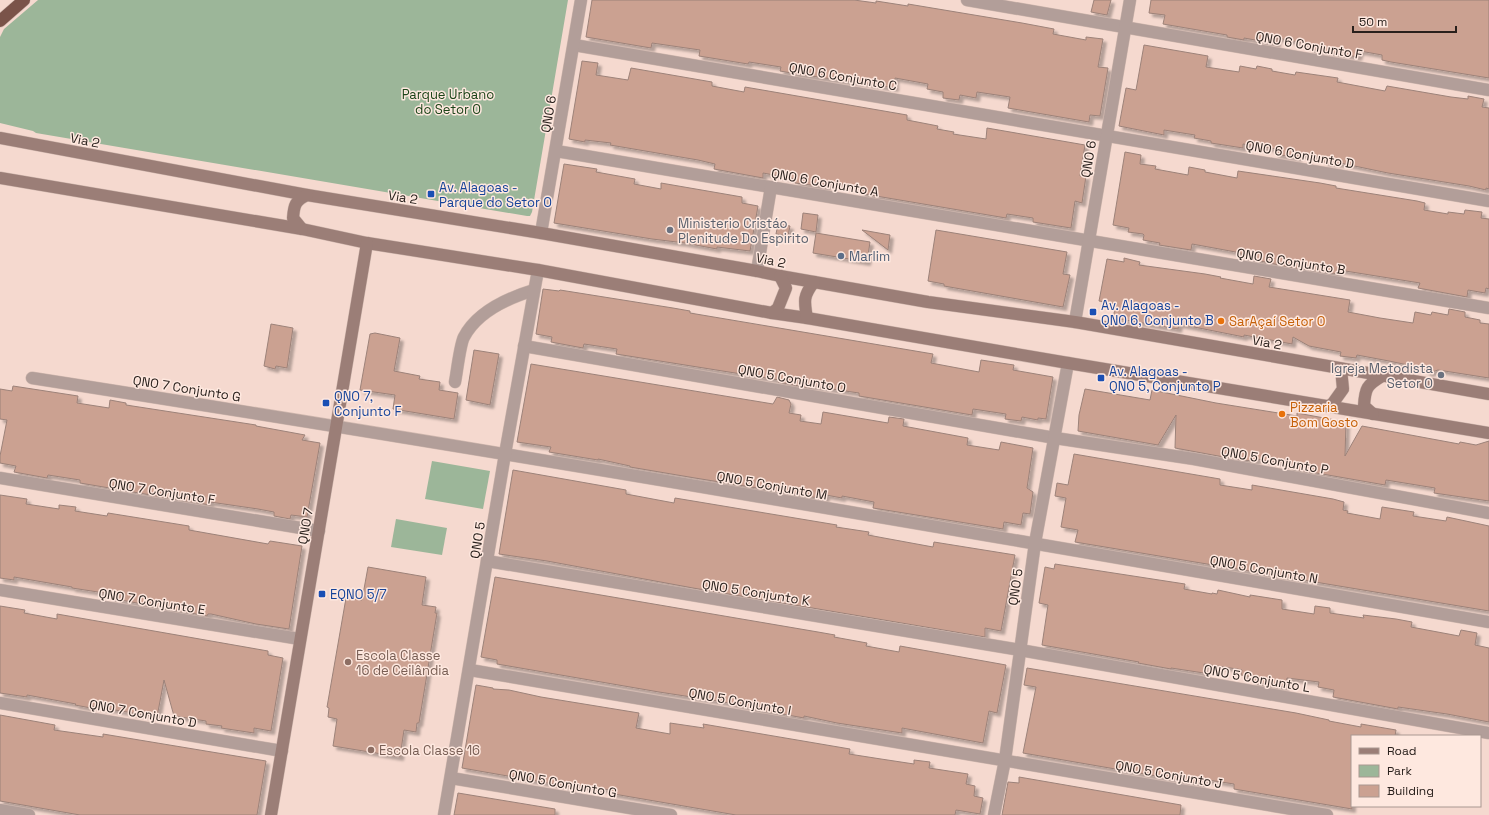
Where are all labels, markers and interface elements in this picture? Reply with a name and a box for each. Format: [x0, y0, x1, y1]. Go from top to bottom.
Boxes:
scale bar [1353, 8, 1456, 34]
text: 50 m [1359, 14, 1387, 30]
street label: QNO 6 Conjunto F [1254, 28, 1364, 63]
street label: QNO 6 Conjunto C [788, 59, 898, 94]
park label: Parque Urbano do Setor O [402, 86, 494, 118]
street label: QNO 6 [537, 94, 560, 134]
street label: Via 2 [69, 129, 101, 152]
street label: QNO 6 Conjunto D [1244, 137, 1355, 172]
street label: QNO 6 [1077, 139, 1100, 179]
street label: QNO 6 Conjunto A [770, 165, 880, 200]
place label: Av. Alagoas - Parque do Setor O [439, 179, 552, 211]
street label: Via 2 [387, 187, 419, 208]
marker: Av. Alagoas - Parque do Setor O [426, 189, 436, 199]
place label: Ministerio Cristáo Plenitude Do Espirito [678, 215, 809, 247]
marker: Ministerio Cristáo Plenitude Do Espirito [665, 225, 675, 235]
street label: QNO 6 Conjunto B [1235, 245, 1346, 278]
place label: Marlim [849, 248, 890, 265]
street label: Via 2 [755, 249, 787, 272]
marker: Marlim [836, 251, 846, 261]
place label: Av. Alagoas - QNO 6, Conjunto B [1101, 297, 1214, 329]
marker: Av. Alagoas - QNO 6, Conjunto B [1088, 307, 1098, 317]
place label: SarAçaí Setor O [1229, 313, 1325, 330]
marker: SarAçaí Setor O [1216, 316, 1226, 326]
street label: Via 2 [1251, 332, 1283, 353]
place label: Igreja Metodista Setor O [1331, 360, 1434, 392]
street label: QNO 5 Conjunto O [736, 361, 847, 396]
place label: Av. Alagoas - QNO 5, Conjunto P [1109, 363, 1221, 395]
marker: Igreja Metodista Setor O [1436, 370, 1446, 380]
street label: QNO 7 Conjunto G [132, 372, 242, 405]
marker: Av. Alagoas - QNO 5, Conjunto P [1096, 373, 1106, 383]
place label: QNO 7, Conjunto F [334, 388, 401, 420]
marker: QNO 7, Conjunto F [321, 398, 331, 408]
place label: Pizzaria Bom Gosto [1290, 399, 1358, 431]
marker: Pizzaria Bom Gosto [1277, 409, 1287, 419]
street label: QNO 5 Conjunto P [1220, 443, 1330, 478]
street label: QNO 5 Conjunto M [715, 467, 829, 504]
street label: QNO 7 Conjunto F [108, 475, 216, 508]
street label: QNO 7 [294, 507, 317, 546]
street label: QNO 5 [466, 520, 489, 560]
street label: QNO 5 Conjunto N [1208, 552, 1319, 587]
street label: QNO 5 [1004, 567, 1027, 607]
street label: QNO 5 Conjunto K [701, 576, 811, 609]
street label: QNO 7 Conjunto E [97, 585, 206, 618]
place label: EQNO 5/7 [330, 586, 387, 603]
marker: EQNO 5/7 [317, 589, 327, 599]
place label: Escola Classe 16 de Ceilândia [356, 647, 450, 679]
marker: Escola Classe 16 de Ceilândia [343, 657, 353, 667]
street label: QNO 5 Conjunto L [1202, 661, 1312, 696]
street label: QNO 5 Conjunto I [687, 684, 793, 719]
street label: QNO 7 Conjunto D [88, 696, 198, 731]
legend [1351, 735, 1481, 807]
place label: Escola Classe 16 [379, 742, 480, 759]
text: Road [1387, 743, 1416, 759]
marker: Escola Classe 16 [366, 745, 376, 755]
street label: QNO 5 Conjunto J [1114, 757, 1224, 792]
text: Park [1387, 763, 1412, 779]
street label: QNO 5 Conjunto G [508, 766, 618, 801]
text: Building [1387, 783, 1434, 799]

